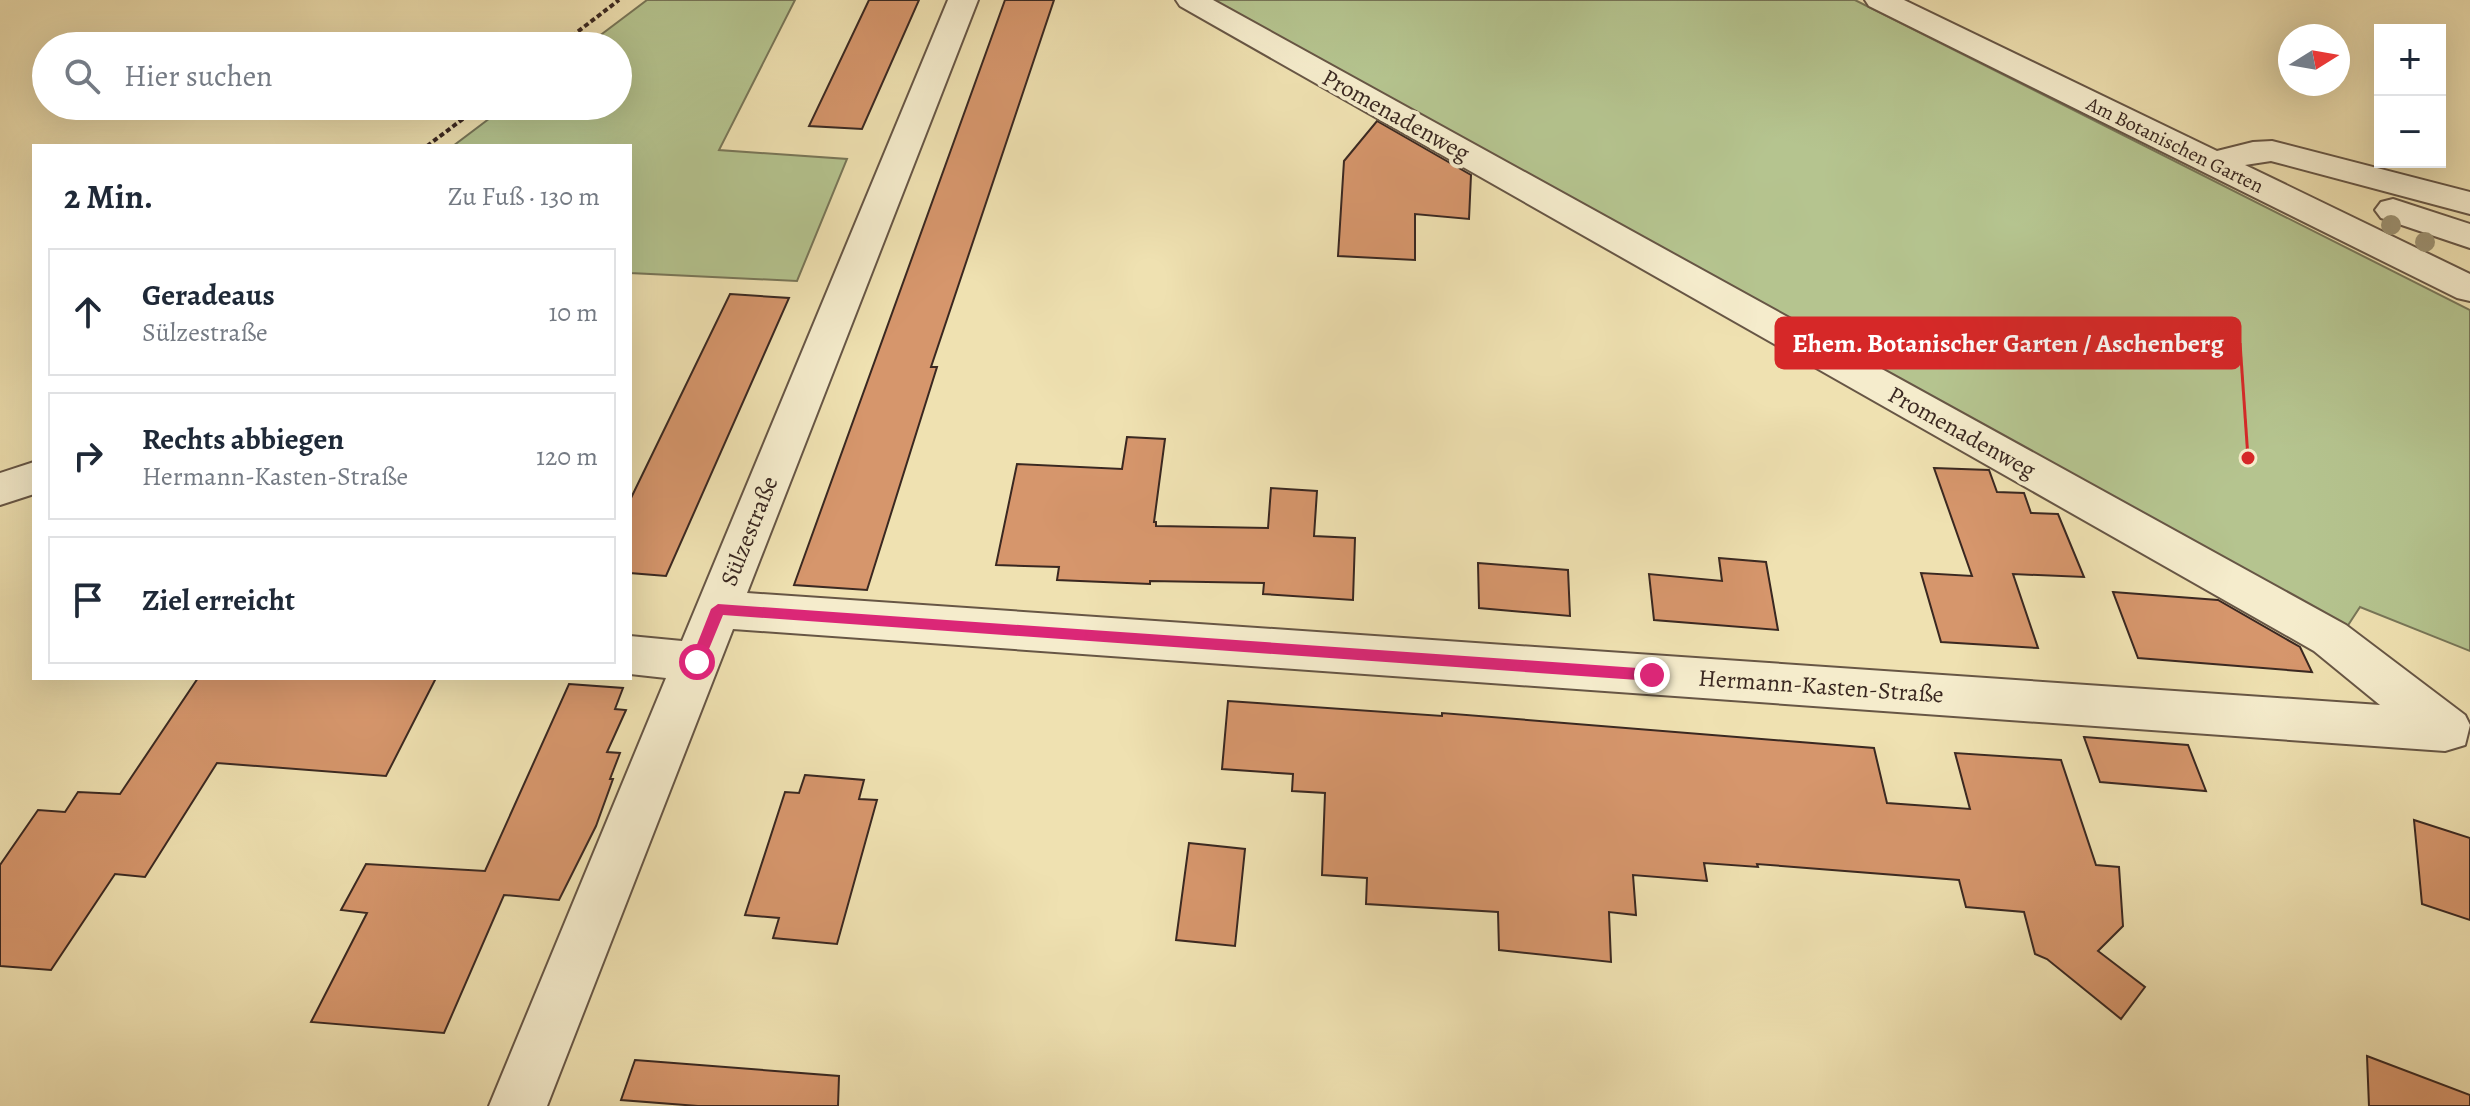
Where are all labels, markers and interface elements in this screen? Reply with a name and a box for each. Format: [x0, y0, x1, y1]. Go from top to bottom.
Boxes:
north arrow [2278, 24, 2350, 96]
map controls [2374, 24, 2446, 168]
button: + [2374, 24, 2446, 96]
search box [32, 32, 632, 120]
icon: search [60, 54, 104, 98]
text: Hier suchen [124, 56, 273, 96]
street label: Promenadenweg [1316, 61, 1476, 169]
street label: Am Botanischen Garten [2081, 90, 2268, 200]
button: − [2374, 96, 2446, 168]
text: 2 Min. [64, 173, 153, 220]
text: Zu Fuß · 130 m [448, 179, 600, 214]
text: Geradeaus [142, 275, 275, 315]
icon: ahead [66, 290, 110, 334]
text: 10 m [548, 295, 598, 330]
text: Sülzestraße [142, 315, 268, 350]
callout: Ehem. Botanischer Garten / Aschenberg [1776, 318, 2240, 368]
text: Ehem. Botanischer Garten / Aschenberg [1792, 326, 2224, 361]
street label: Promenadenweg [1882, 378, 2042, 486]
text: Rechts abbiegen [142, 419, 344, 459]
icon: right [66, 434, 110, 478]
text: 120 m [536, 439, 598, 474]
text: Hermann-Kasten-Straße [142, 459, 408, 494]
street label: Sülzestraße [712, 471, 786, 591]
icon: arrive [66, 578, 110, 622]
text: Ziel erreicht [142, 580, 295, 620]
route start [679, 644, 715, 680]
route end [1634, 657, 1670, 693]
street label: Hermann-Kasten-Straße [1697, 661, 1945, 711]

